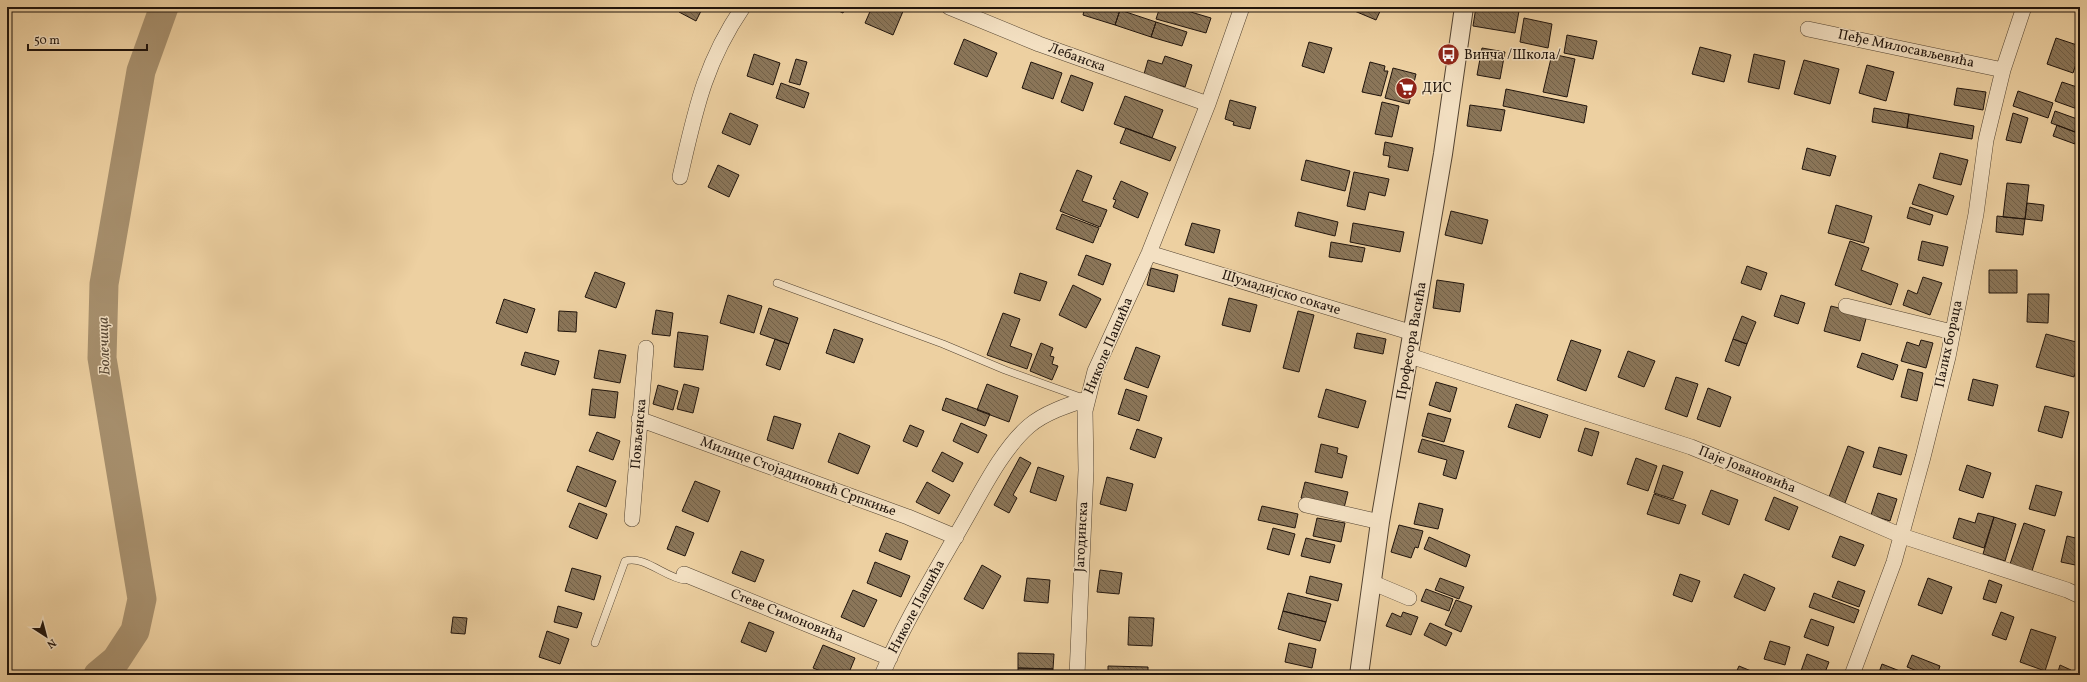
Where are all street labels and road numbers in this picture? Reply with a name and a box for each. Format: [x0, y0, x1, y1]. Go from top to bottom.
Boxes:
street label: Пеђе Милосављевића [1836, 25, 1976, 73]
street label: Лебанска [1046, 39, 1108, 77]
street label: Шумадијско сокаче [1219, 266, 1343, 320]
street label: Професора Васића [1392, 280, 1432, 402]
street label: Николе Пашића [1080, 295, 1138, 397]
street label: Палих бораца [1930, 298, 1968, 390]
street label: Повљенска [626, 398, 652, 470]
street label: Милице Стојадиновић Српкиње [697, 433, 899, 522]
street label: Паје Јовановића [1695, 442, 1799, 498]
street label: Јагодинска [1071, 501, 1093, 573]
street label: Николе Пашића [884, 557, 950, 657]
street label: Стеве Симоновића [728, 585, 846, 647]

